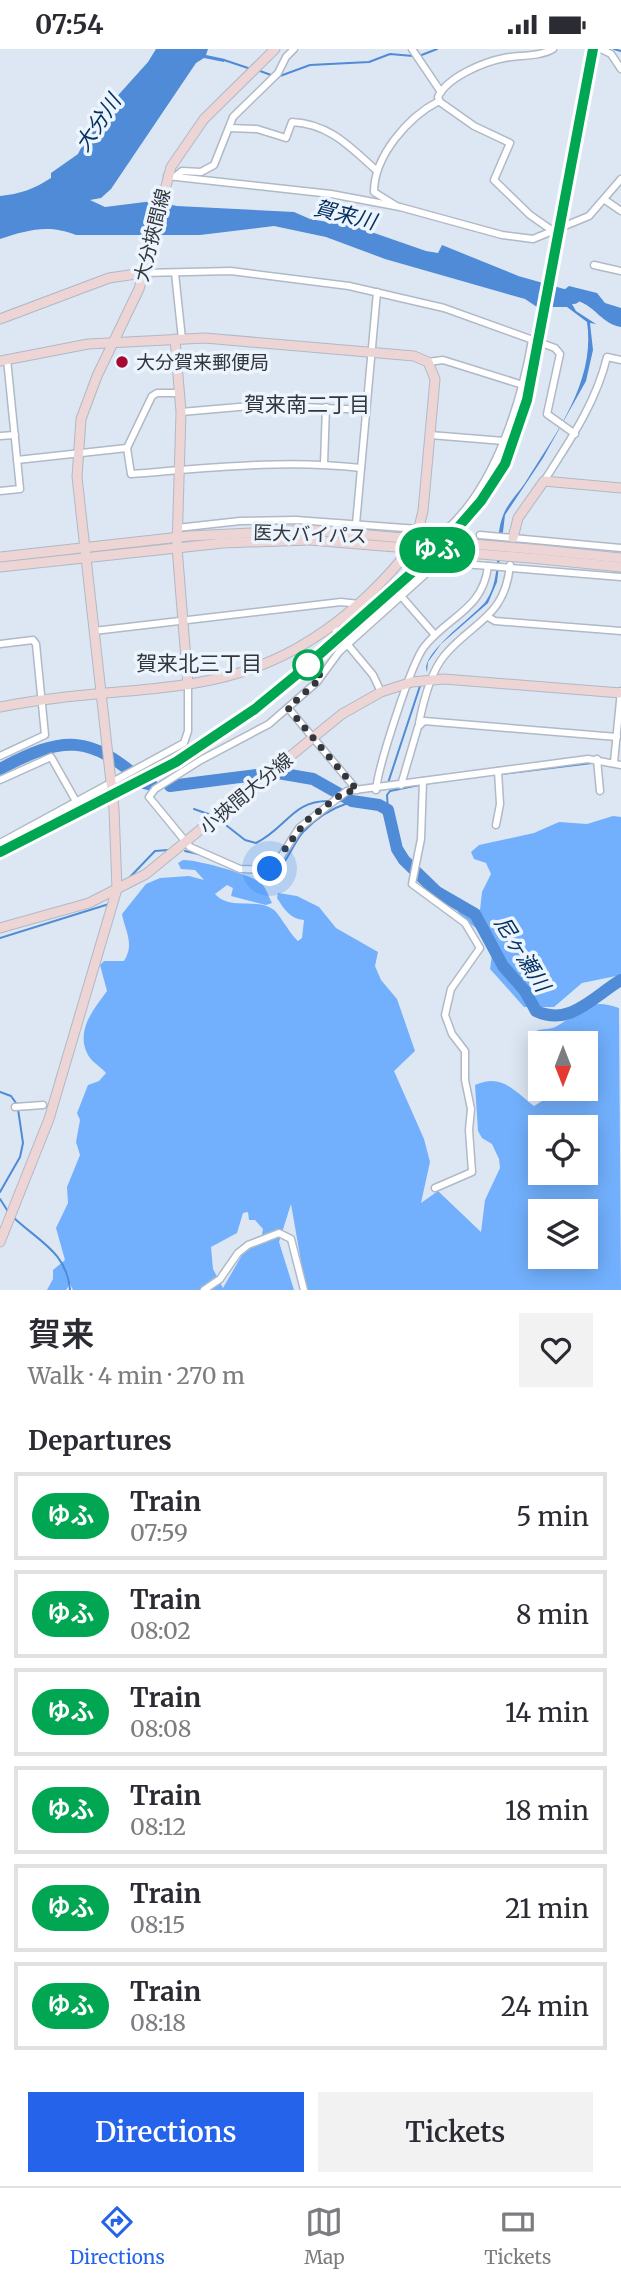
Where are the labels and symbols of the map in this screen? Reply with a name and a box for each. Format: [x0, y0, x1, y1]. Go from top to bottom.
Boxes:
water label: 大分川 [69, 87, 128, 156]
street label: 大分挾間線 [129, 186, 175, 284]
water label: 賀来川 [311, 194, 381, 236]
place label: 大分賀来郵便局 [136, 350, 269, 374]
marker: 大分賀来郵便局 [114, 354, 130, 370]
district label: 賀来南二丁目 [244, 391, 370, 418]
street label: 医大バイパス [253, 520, 367, 548]
line badge: ゆふ [406, 527, 468, 573]
district label: 賀来北三丁目 [136, 650, 262, 677]
unlabelled marker [293, 650, 323, 680]
street label: 小挾間大分線 [195, 747, 297, 839]
your location [252, 851, 287, 886]
water label: 尼ヶ瀬川 [489, 911, 557, 998]
north arrow [528, 1031, 598, 1101]

